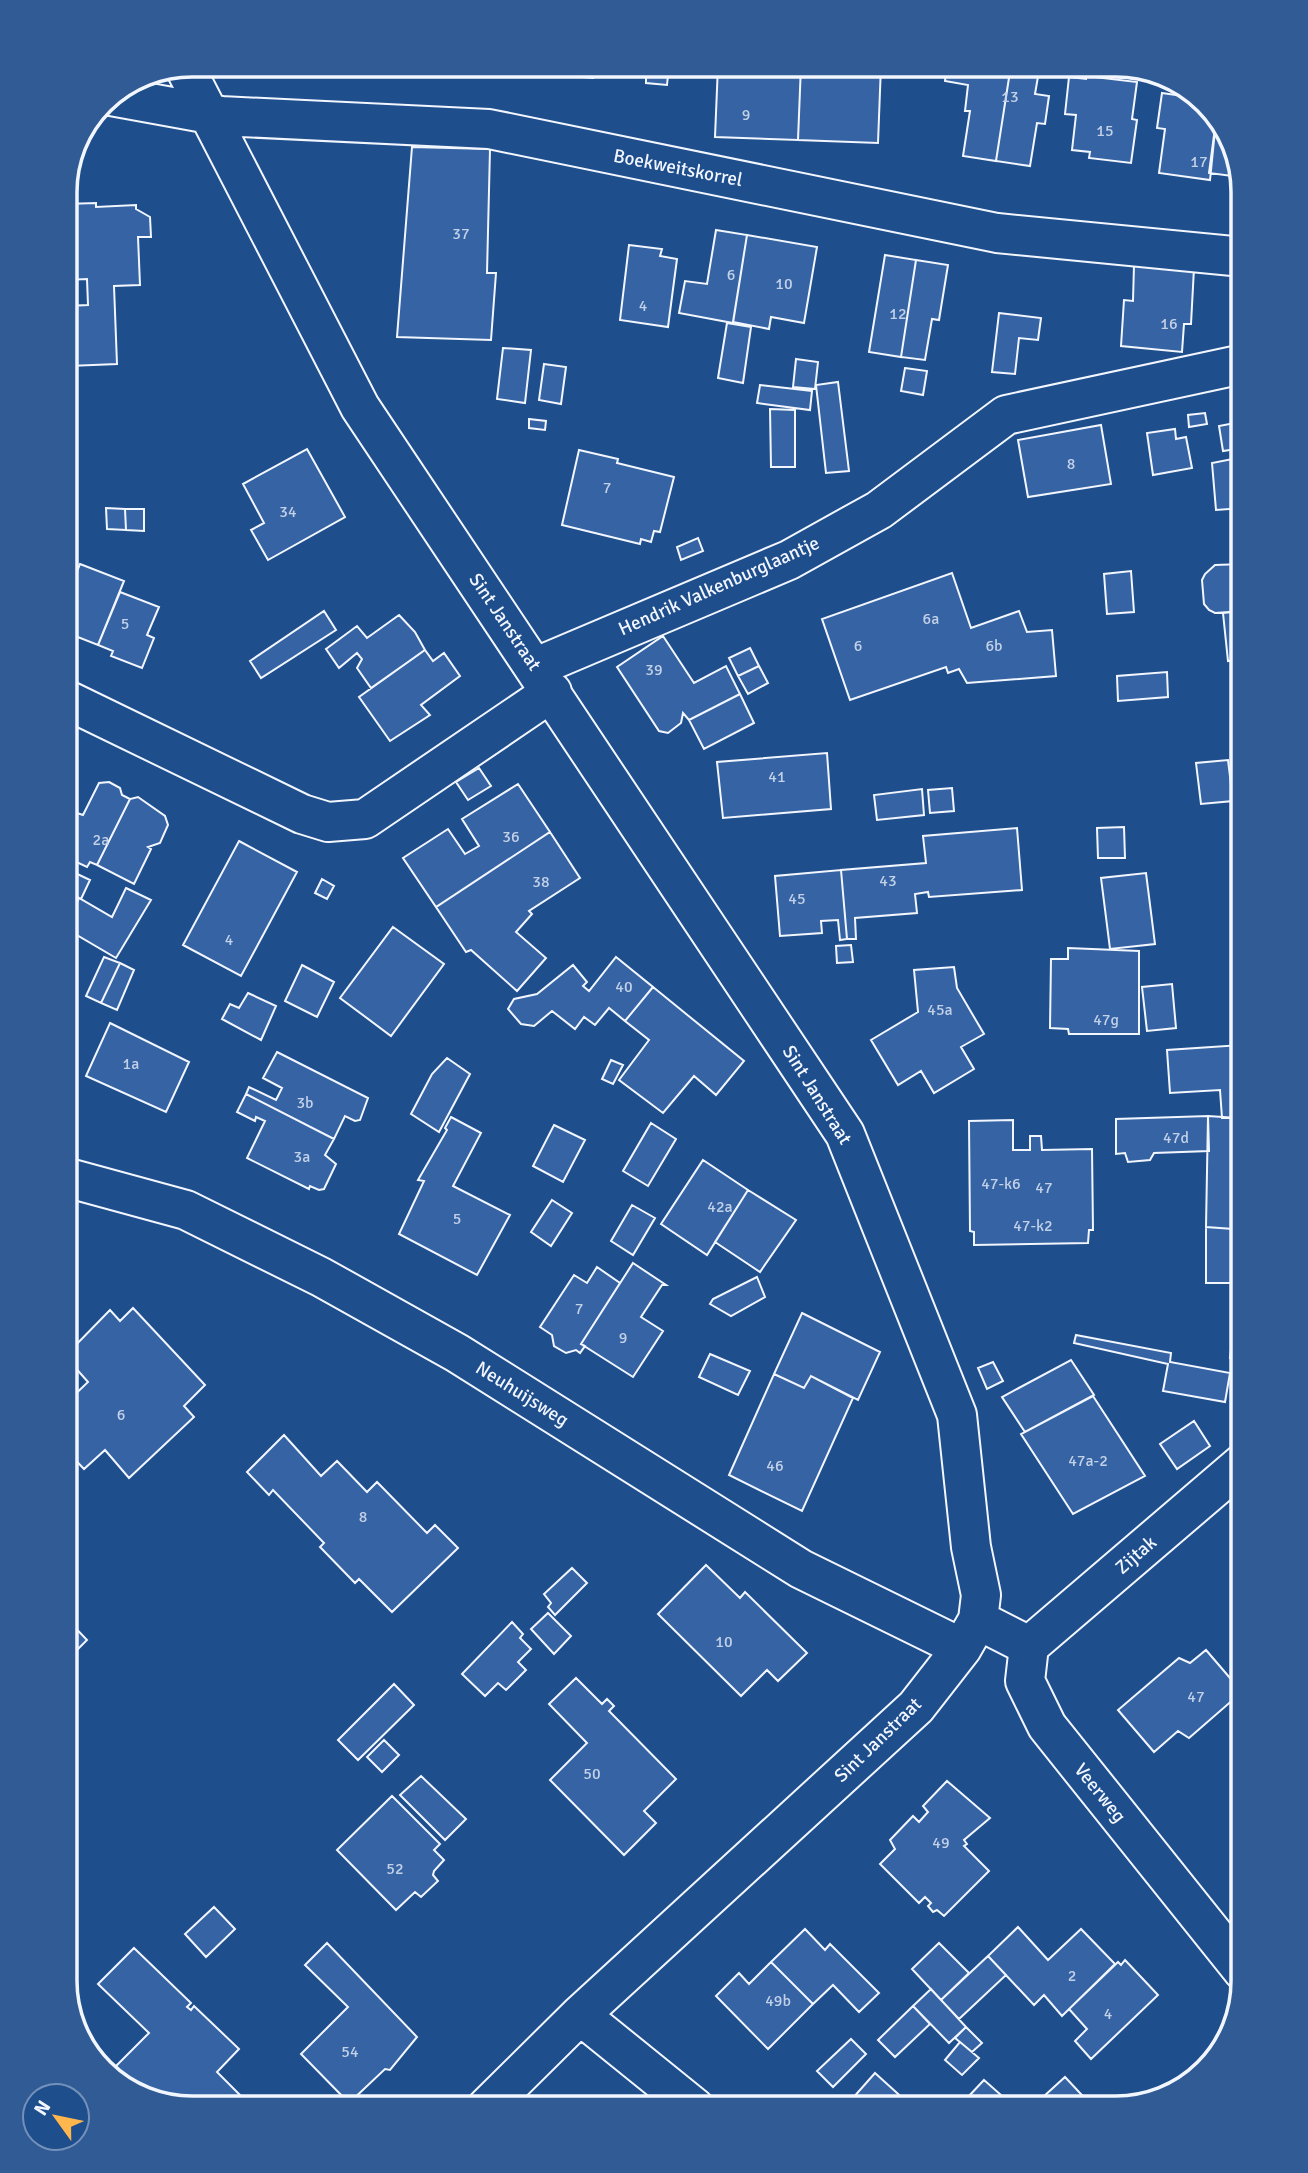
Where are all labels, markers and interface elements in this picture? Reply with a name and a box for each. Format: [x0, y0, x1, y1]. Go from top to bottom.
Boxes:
house number: 13 [1001, 87, 1019, 107]
house number: 9 [742, 105, 750, 125]
house number: 15 [1096, 121, 1114, 141]
street label: Boekweitskorrel [611, 144, 745, 192]
house number: 17 [1190, 152, 1208, 172]
house number: 37 [452, 224, 470, 244]
house number: 6 [727, 265, 735, 285]
house number: 10 [775, 274, 793, 294]
house number: 4 [639, 296, 648, 316]
house number: 12 [889, 304, 907, 324]
house number: 16 [1160, 314, 1178, 334]
house number: 8 [1067, 454, 1075, 474]
house number: 7 [603, 478, 611, 498]
house number: 34 [279, 502, 297, 522]
street label: Hendrik Valkenburglaantje [615, 531, 823, 641]
street label: Sint Janstraat [464, 569, 547, 676]
house number: 6a [923, 609, 939, 629]
house number: 5 [121, 614, 129, 634]
house number: 6 [854, 636, 862, 656]
house number: 6b [985, 636, 1003, 656]
house number: 39 [645, 660, 663, 680]
house number: 41 [768, 767, 786, 787]
house number: 36 [502, 827, 520, 847]
house number: 2a [93, 830, 109, 850]
house number: 43 [879, 871, 897, 891]
house number: 38 [532, 872, 550, 892]
house number: 45 [788, 889, 806, 909]
house number: 4 [225, 930, 234, 950]
house number: 40 [615, 977, 633, 997]
house number: 45a [927, 1000, 953, 1020]
house number: 47g [1093, 1010, 1119, 1030]
street label: Sint Janstraat [777, 1041, 857, 1149]
house number: 1a [123, 1054, 139, 1074]
house number: 3b [296, 1093, 314, 1113]
house number: 47d [1163, 1128, 1189, 1148]
house number: 3a [294, 1147, 310, 1167]
house number: 47-k6 [981, 1174, 1021, 1194]
house number: 47 [1035, 1178, 1053, 1198]
house number: 42a [707, 1197, 733, 1217]
house number: 5 [453, 1209, 461, 1229]
house number: 47-k2 [1013, 1216, 1053, 1236]
house number: 7 [575, 1299, 583, 1319]
house number: 9 [619, 1328, 627, 1348]
street label: Neuhuijsweg [471, 1356, 573, 1432]
house number: 6 [117, 1405, 125, 1425]
house number: 47a-2 [1068, 1451, 1108, 1471]
house number: 46 [766, 1456, 784, 1476]
house number: 8 [359, 1507, 367, 1527]
street label: Zijtak [1110, 1530, 1162, 1579]
house number: 10 [715, 1632, 733, 1652]
house number: 47 [1187, 1687, 1205, 1707]
street label: Sint Janstraat [829, 1692, 927, 1788]
street label: Veerweg [1069, 1758, 1131, 1828]
house number: 50 [583, 1764, 601, 1784]
house number: 49 [932, 1833, 950, 1853]
house number: 52 [386, 1859, 404, 1879]
house number: 2 [1068, 1966, 1076, 1986]
house number: 49b [765, 1991, 791, 2011]
house number: 4 [1104, 2004, 1113, 2024]
house number: 54 [341, 2042, 359, 2062]
north arrow [21, 2082, 91, 2152]
text: N [29, 2096, 56, 2120]

